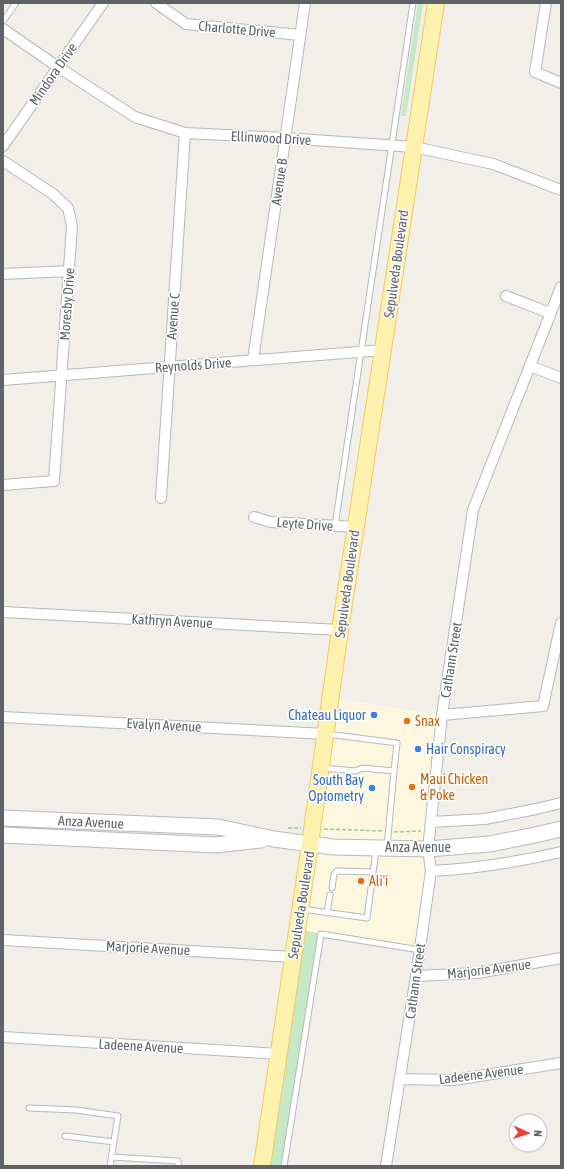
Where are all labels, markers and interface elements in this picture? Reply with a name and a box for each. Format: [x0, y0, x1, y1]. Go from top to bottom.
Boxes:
street label: Charlotte Drive [198, 18, 276, 40]
street label: Mindora Drive [26, 40, 80, 108]
street label: Ellinwood Drive [230, 128, 312, 148]
street label: Avenue B [268, 157, 290, 207]
street label: Sepulveda Boulevard [381, 209, 411, 319]
street label: Moresby Drive [56, 267, 78, 341]
street label: Avenue C [163, 291, 183, 340]
street label: Reynolds Drive [154, 354, 232, 376]
street label: Leyte Drive [276, 514, 334, 534]
street label: Sepulveda Boulevard [332, 529, 362, 639]
street label: Kathryn Avenue [131, 611, 213, 631]
street label: Cathann Street [437, 621, 465, 699]
place label: Chateau Liquor [288, 707, 367, 723]
marker: Chateau Liquor [369, 710, 379, 720]
place label: Snax [415, 713, 440, 729]
street label: Evalyn Avenue [126, 715, 202, 735]
marker: Snax [402, 716, 412, 726]
place label: Hair Conspiracy [426, 741, 506, 757]
marker: Hair Conspiracy [413, 744, 423, 754]
place label: Maui Chicken & Poke [420, 771, 488, 803]
place label: South Bay Optometry [308, 772, 364, 804]
marker: Maui Chicken & Poke [407, 782, 417, 792]
marker: South Bay Optometry [367, 783, 377, 793]
street label: Anza Avenue [58, 812, 124, 832]
street label: Anza Avenue [385, 839, 451, 855]
street label: Sepulveda Boulevard [285, 850, 317, 960]
place label: Ali'i [369, 873, 388, 889]
marker: Ali'i [356, 876, 366, 886]
street label: Marjorie Avenue [106, 938, 190, 958]
street label: Cathann Street [402, 942, 428, 1020]
street label: Marjorie Avenue [446, 956, 532, 982]
street label: Ladeene Avenue [98, 1036, 184, 1056]
street label: Ladeene Avenue [438, 1061, 524, 1087]
north arrow [508, 1113, 548, 1153]
text: N [532, 1130, 544, 1137]

